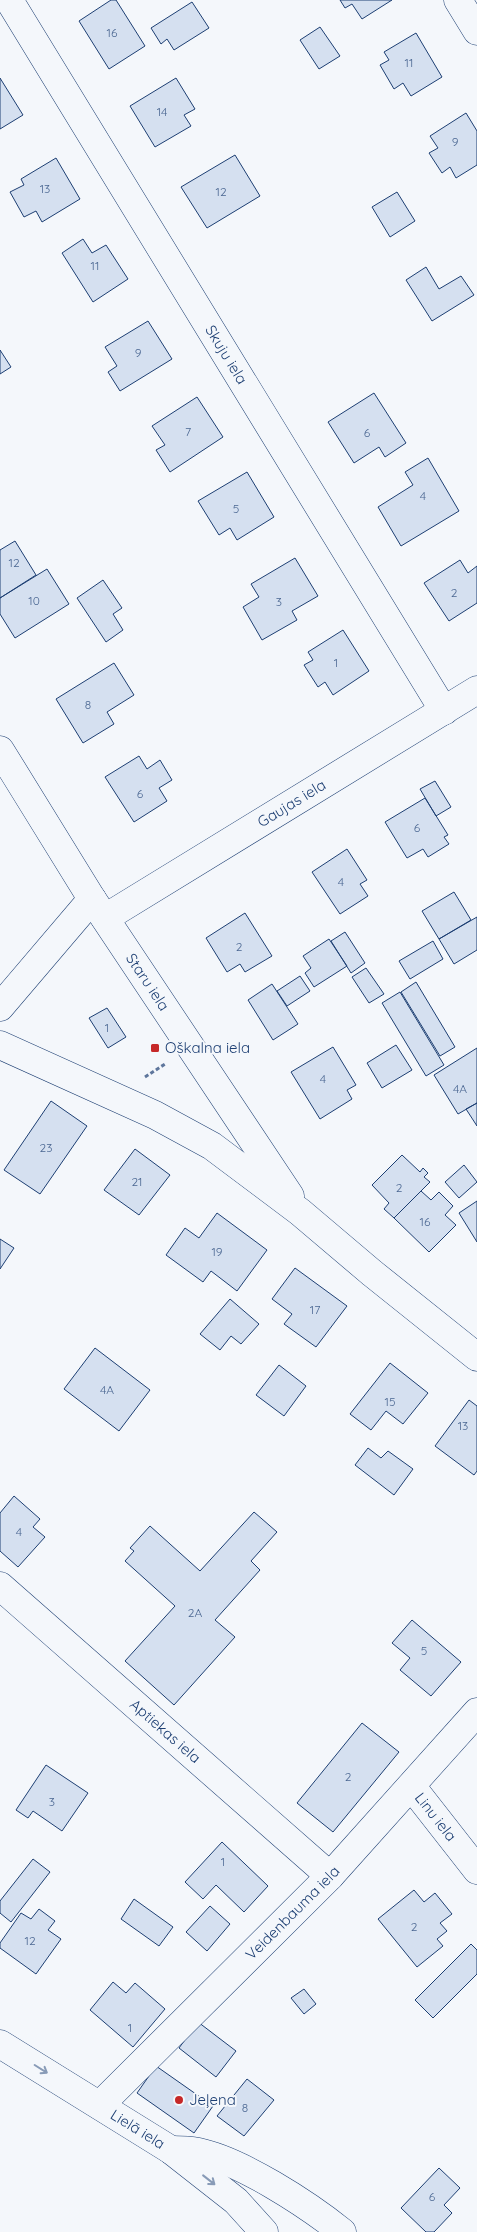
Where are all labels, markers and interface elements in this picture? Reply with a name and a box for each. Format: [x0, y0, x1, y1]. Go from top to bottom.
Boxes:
house number: 16 [107, 25, 118, 40]
house number: 11 [405, 55, 413, 70]
house number: 14 [157, 104, 167, 119]
house number: 9 [452, 134, 459, 149]
house number: 13 [40, 181, 50, 196]
house number: 12 [215, 184, 227, 199]
house number: 11 [91, 258, 99, 273]
street label: Skuju iela [201, 322, 252, 388]
house number: 9 [135, 345, 142, 360]
house number: 7 [185, 424, 191, 439]
house number: 6 [364, 425, 371, 440]
house number: 4 [420, 488, 426, 503]
house number: 5 [233, 501, 239, 516]
house number: 12 [8, 555, 20, 570]
house number: 2 [451, 585, 458, 600]
house number: 10 [28, 593, 40, 608]
house number: 3 [276, 594, 282, 609]
house number: 1 [334, 655, 338, 670]
house number: 8 [85, 697, 91, 712]
street label: Gaujas iela [254, 775, 329, 831]
house number: 6 [137, 786, 144, 801]
house number: 6 [414, 820, 421, 835]
house number: 4 [338, 874, 344, 889]
house number: 2 [236, 939, 243, 954]
street label: Staru iela [122, 949, 174, 1014]
house number: 1 [105, 1020, 109, 1035]
place label: Oškalna iela [165, 1038, 250, 1057]
marker: Oškalna iela [149, 1042, 161, 1054]
house number: 4 [320, 1071, 326, 1086]
house number: 4A [453, 1081, 467, 1096]
house number: 23 [40, 1140, 52, 1155]
house number: 21 [131, 1174, 143, 1189]
house number: 2 [396, 1180, 403, 1195]
house number: 16 [420, 1214, 431, 1229]
house number: 19 [211, 1244, 223, 1259]
house number: 17 [310, 1302, 320, 1317]
house number: 4A [100, 1382, 114, 1397]
house number: 15 [385, 1394, 395, 1409]
house number: 13 [458, 1418, 468, 1433]
house number: 4 [16, 1524, 22, 1539]
house number: 2A [188, 1605, 202, 1620]
house number: 5 [421, 1643, 427, 1658]
street label: Aptiekas iela [126, 1695, 205, 1767]
house number: 2 [345, 1769, 352, 1784]
street label: Linu iela [411, 1788, 461, 1845]
house number: 3 [49, 1794, 55, 1809]
house number: 1 [221, 1854, 225, 1869]
street label: Veidenbauma iela [241, 1862, 343, 1964]
house number: 2 [411, 1919, 418, 1934]
house number: 12 [24, 1933, 36, 1948]
house number: 1 [128, 2020, 132, 2035]
one-way arrow [34, 2065, 48, 2075]
place label: Jeļena [189, 2090, 236, 2109]
marker: Jeļena [173, 2094, 185, 2106]
house number: 8 [242, 2100, 248, 2115]
street label: Lielā iela [107, 2105, 169, 2153]
one-way arrow [202, 2175, 216, 2185]
house number: 6 [429, 2189, 436, 2204]

